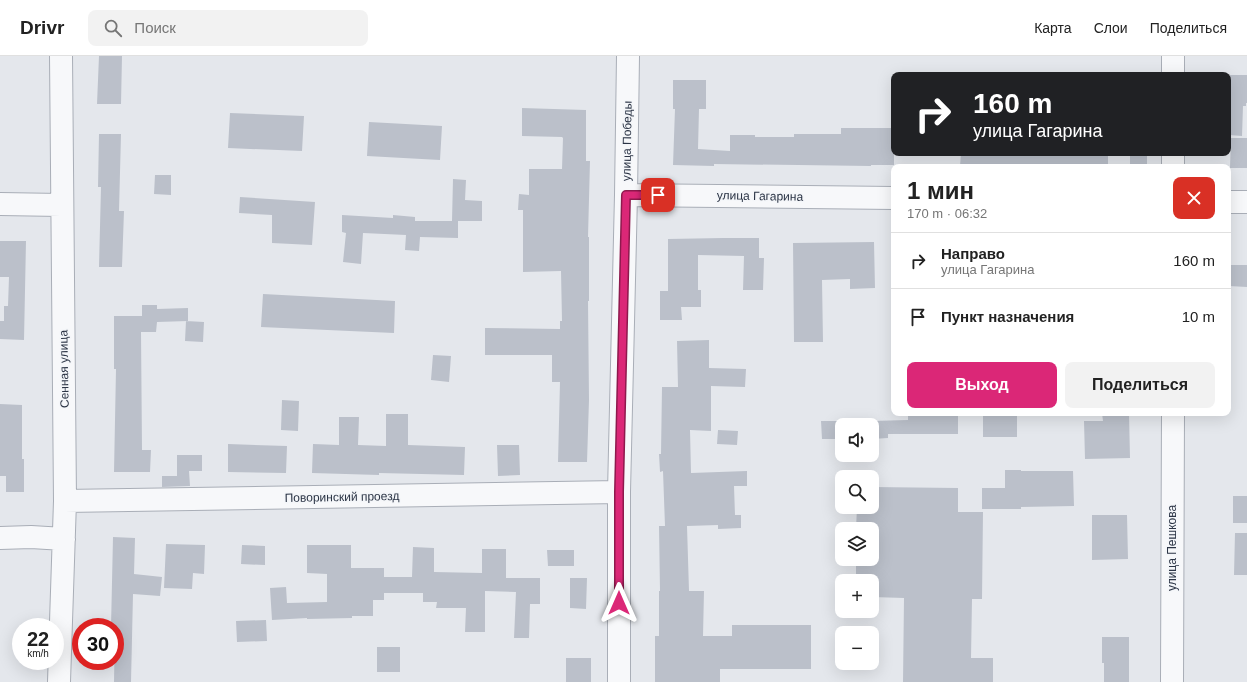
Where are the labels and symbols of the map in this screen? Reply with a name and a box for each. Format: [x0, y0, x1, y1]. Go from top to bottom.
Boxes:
street label: улица Победы [619, 101, 635, 181]
pin [641, 178, 675, 212]
street label: улица Гагарина [717, 188, 804, 204]
street label: Сенная улица [56, 330, 72, 408]
street label: Поворинский проезд [285, 489, 399, 505]
street label: улица Пешкова [1165, 505, 1179, 591]
position arrow [598, 582, 640, 624]
speed limit sign: 30 [72, 618, 124, 670]

